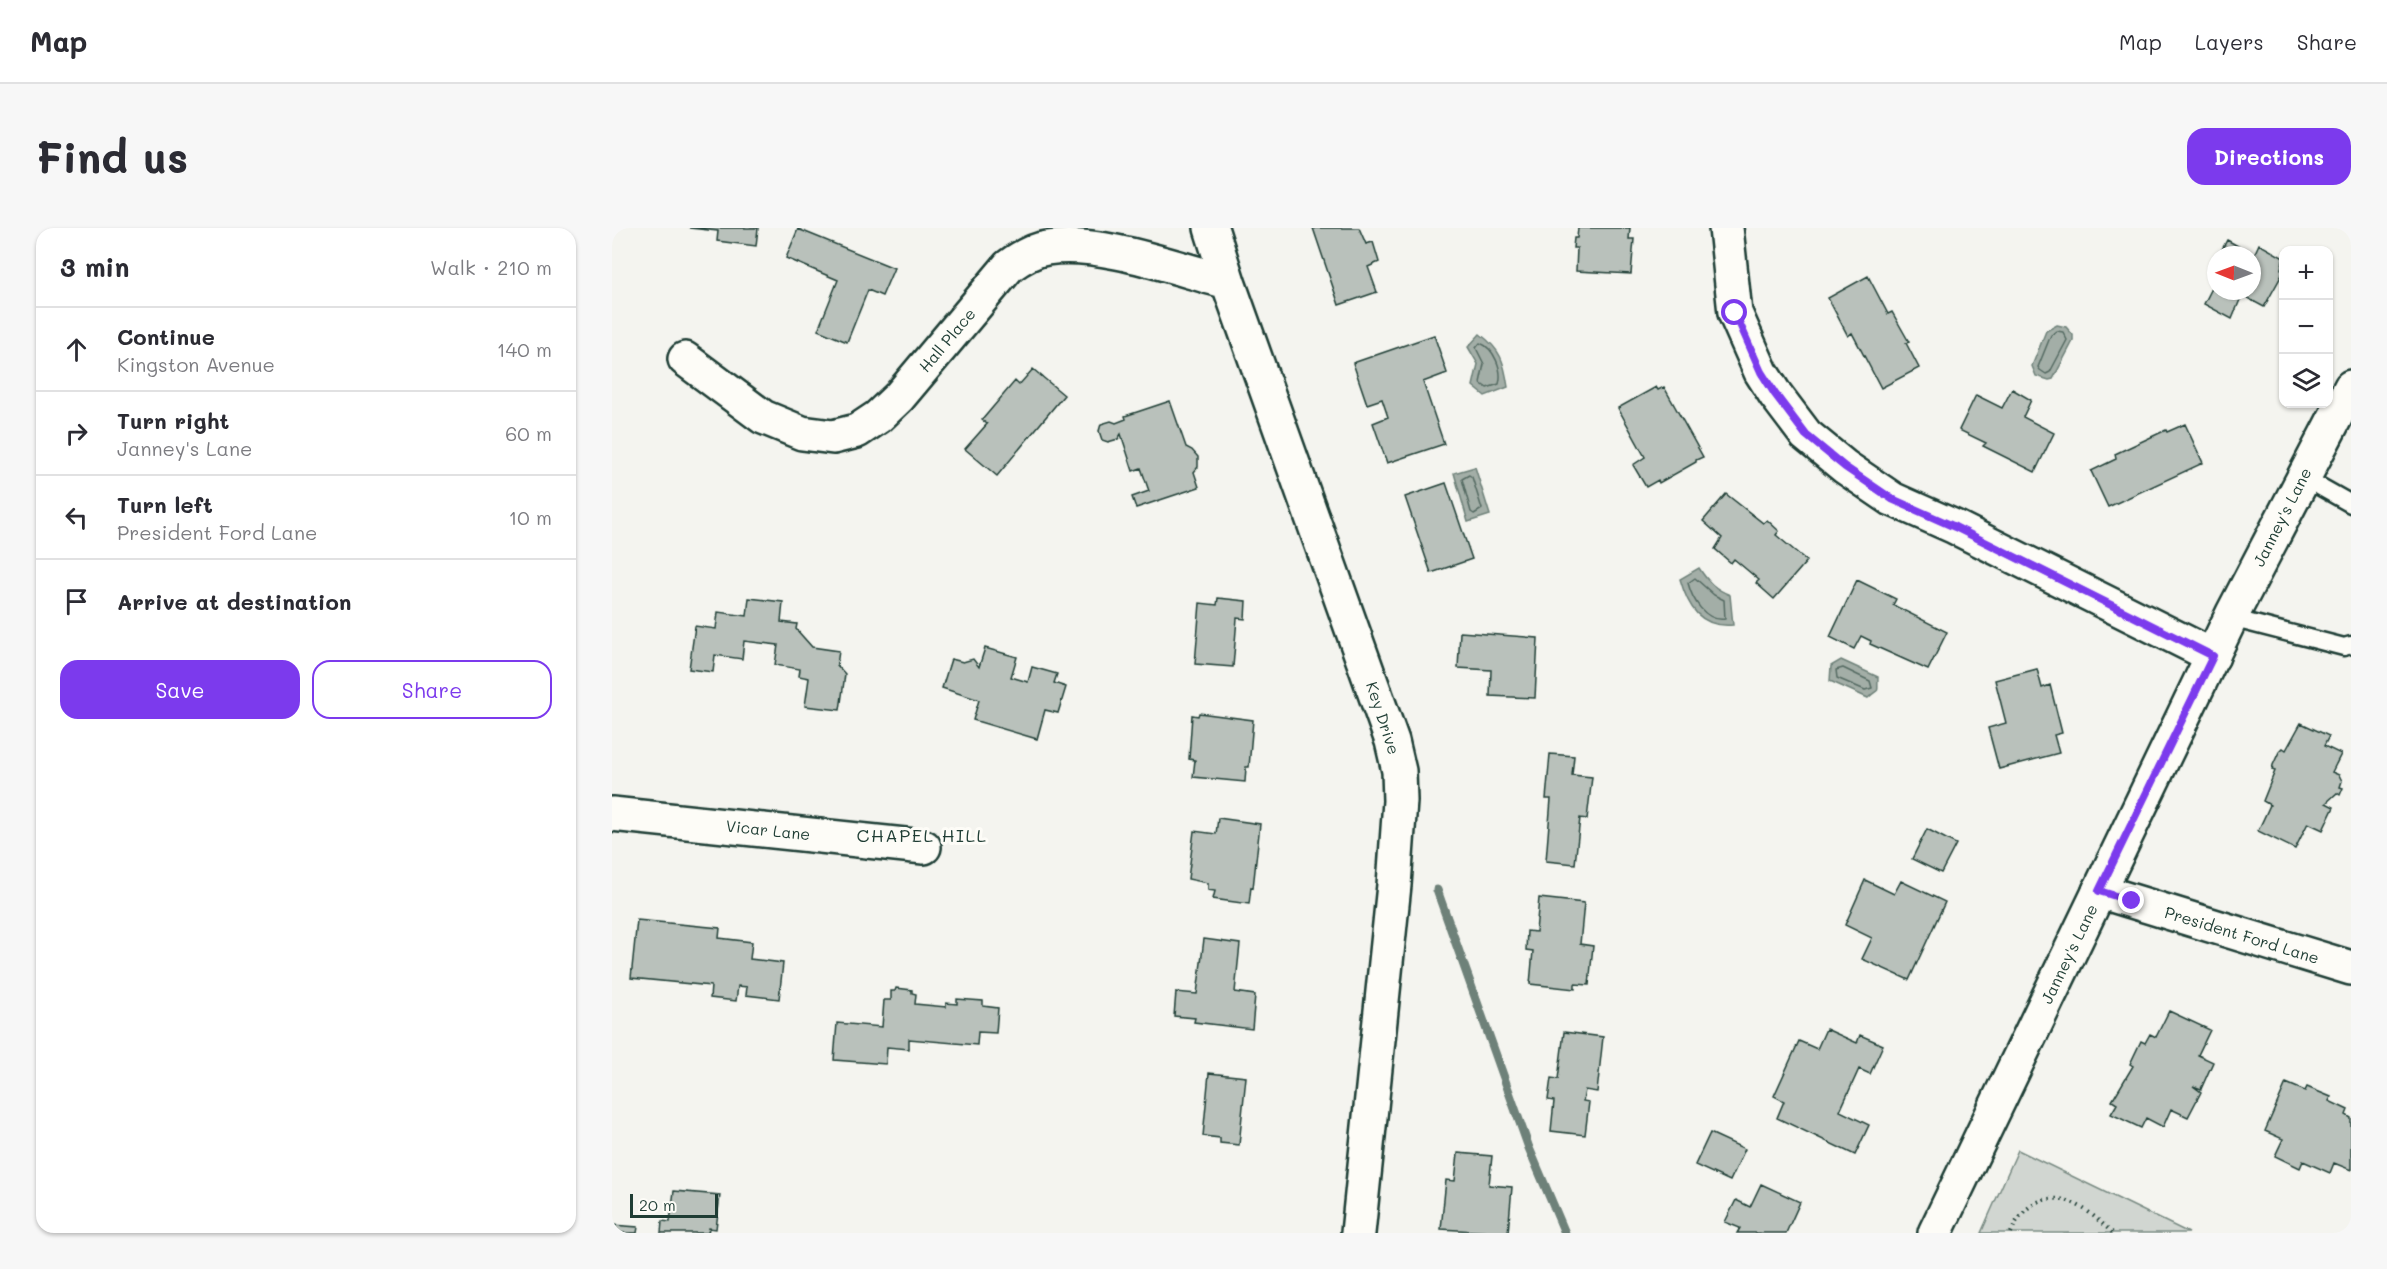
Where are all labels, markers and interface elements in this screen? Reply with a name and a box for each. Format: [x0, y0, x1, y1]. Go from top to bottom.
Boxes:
text: Map [30, 23, 87, 59]
text: Map [2119, 28, 2162, 55]
text: Layers [2195, 28, 2264, 55]
text: Share [2297, 28, 2357, 55]
button: Directions [2187, 128, 2351, 185]
text: Find us [36, 129, 188, 184]
north arrow [2207, 246, 2261, 300]
map controls [2279, 246, 2333, 408]
button: + [2279, 246, 2333, 300]
text: 3 min [60, 250, 129, 284]
text: Walk · 210 m [430, 254, 552, 280]
route start [1721, 299, 1747, 325]
button: − [2279, 300, 2333, 354]
street label: Hall Place [914, 303, 980, 376]
text: Continue [117, 322, 215, 351]
icon: ahead [60, 333, 93, 366]
text: 140 m [497, 336, 552, 362]
text: Kingston Avenue [117, 351, 275, 377]
button: layers [2279, 354, 2333, 408]
text: Turn right [117, 406, 229, 435]
icon: right [60, 417, 93, 450]
text: 60 m [505, 420, 552, 446]
text: Janney's Lane [117, 435, 252, 461]
street label: Janney's Lane [2248, 464, 2316, 570]
text: Turn left [117, 490, 213, 519]
icon: left [60, 501, 93, 534]
text: 10 m [508, 504, 552, 530]
text: President Ford Lane [117, 519, 317, 545]
icon: arrive [60, 585, 93, 618]
text: Arrive at destination [117, 587, 352, 616]
button: Save [60, 660, 300, 719]
button: Share [312, 660, 552, 719]
street label: Key Drive [1362, 679, 1405, 757]
street label: Vicar Lane [725, 815, 811, 844]
district label: CHAPEL HILL [857, 823, 987, 847]
route end [2118, 887, 2144, 913]
street label: Janney's Lane [2035, 900, 2102, 1007]
street label: President Ford Lane [2162, 901, 2322, 968]
scale bar [630, 1191, 718, 1218]
text: 20 m [639, 1194, 676, 1215]

